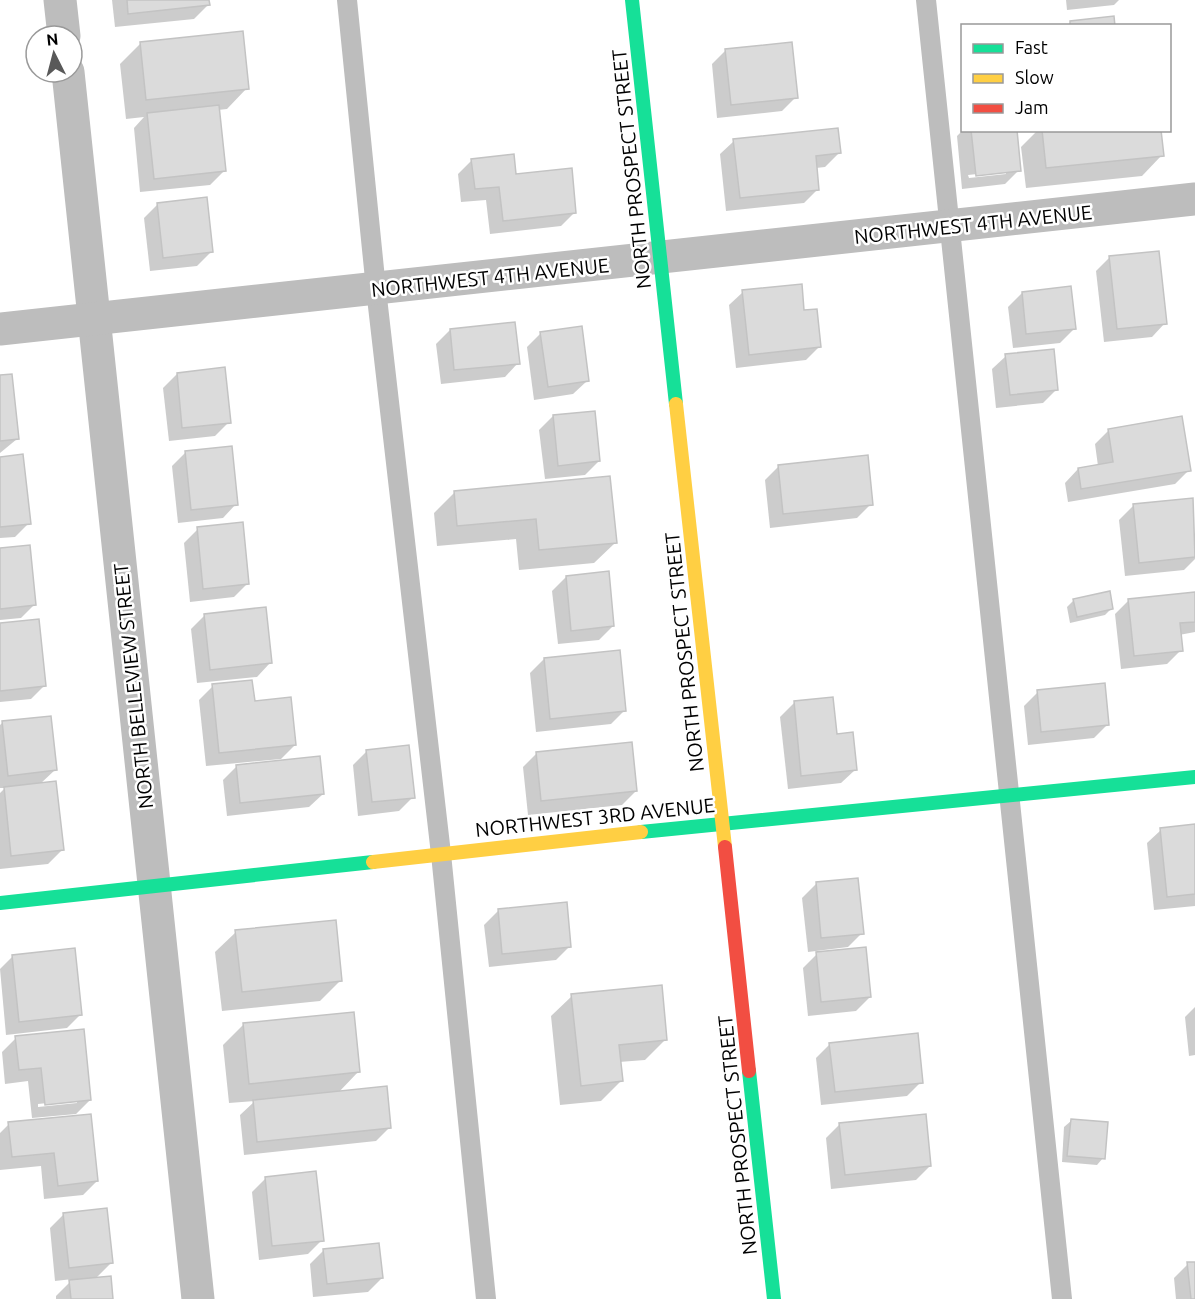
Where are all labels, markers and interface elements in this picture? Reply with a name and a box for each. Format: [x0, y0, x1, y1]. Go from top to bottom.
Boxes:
north arrow [24, 24, 84, 84]
legend [961, 24, 1171, 132]
text: N [46, 30, 59, 49]
text: Fast [1015, 37, 1048, 57]
street label: NORTH PROSPECT STREET [607, 48, 655, 290]
text: Slow [1015, 67, 1054, 87]
text: Jam [1015, 97, 1049, 117]
street label: NORTHWEST 4TH AVENUE [853, 200, 1093, 248]
street label: NORTHWEST 4TH AVENUE [370, 253, 610, 301]
street label: NORTH PROSPECT STREET [660, 531, 708, 773]
street label: NORTH BELLEVIEW STREET [109, 562, 157, 810]
street label: NORTHWEST 3RD AVENUE [474, 793, 716, 841]
street label: NORTH PROSPECT STREET [713, 1014, 761, 1256]

